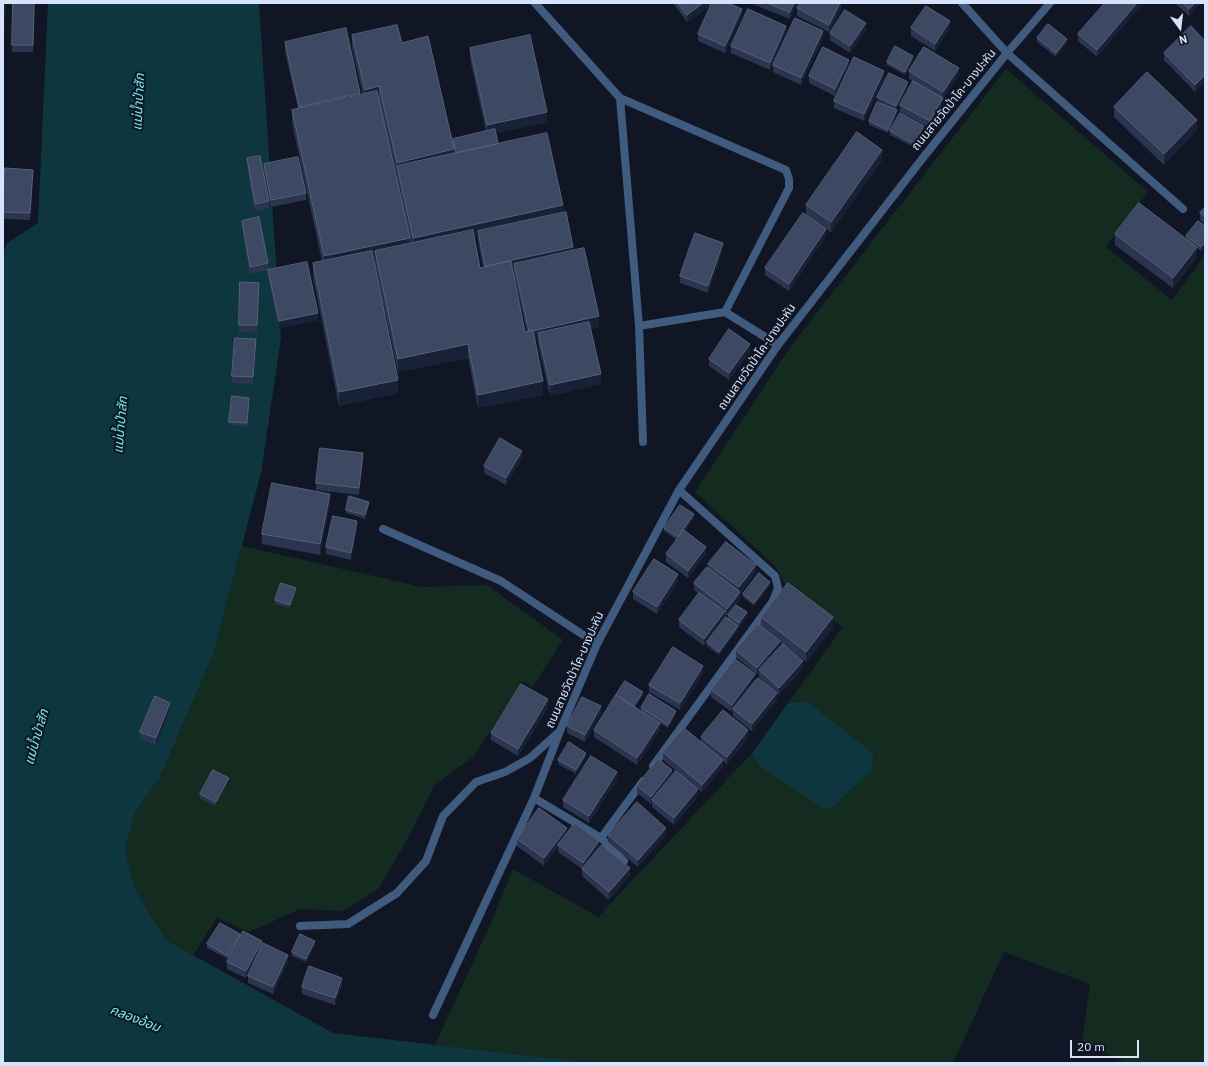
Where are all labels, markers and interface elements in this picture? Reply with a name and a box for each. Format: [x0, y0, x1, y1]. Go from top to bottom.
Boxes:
north arrow [1160, 8, 1200, 48]
text: N [1177, 32, 1189, 47]
street label: ถนนสายวัดป่าโค-บางปะหัน [909, 46, 999, 154]
water label: แม่น้ำป่าสัก [130, 73, 148, 131]
street label: ถนนสายวัดป่าโค-บางปะหัน [715, 301, 799, 413]
water label: แม่น้ำป่าสัก [111, 396, 131, 454]
street label: ถนนสายวัดป่าโค-บางปะหัน [543, 609, 607, 731]
water label: แม่น้ำป่าสัก [22, 707, 52, 767]
water label: คลองอ้อม [108, 1002, 162, 1036]
scale bar [1072, 1032, 1141, 1058]
text: 20 m [1077, 1039, 1105, 1054]

